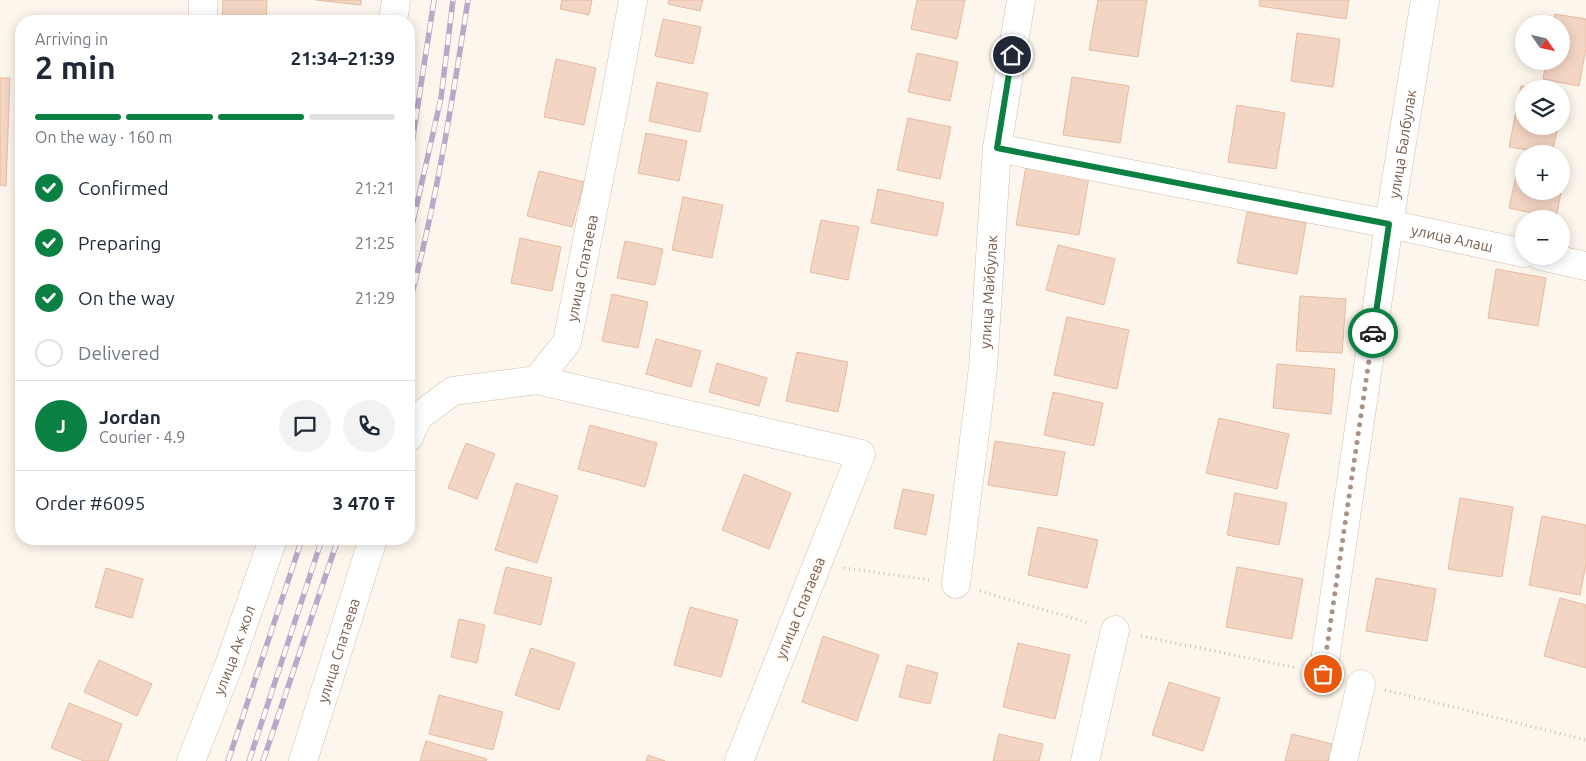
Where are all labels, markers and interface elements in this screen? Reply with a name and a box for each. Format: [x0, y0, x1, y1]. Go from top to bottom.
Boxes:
north arrow [1515, 15, 1570, 70]
map controls [1515, 15, 1570, 265]
text: Arriving in [35, 30, 108, 48]
pin [991, 34, 1033, 76]
icon: home [998, 41, 1026, 69]
text: 21:34–21:39 [290, 47, 395, 69]
text: 2 min [35, 49, 116, 85]
button: layers [1515, 80, 1570, 135]
street label: улица Балбулак [1385, 88, 1419, 200]
text: On the way · 160 m [35, 128, 172, 146]
button: + [1515, 145, 1570, 200]
icon: check [35, 174, 63, 202]
text: Confirmed [78, 177, 169, 199]
text: 21:21 [355, 179, 395, 197]
button: − [1515, 210, 1570, 265]
street label: улица Спатаева [563, 213, 600, 323]
street label: улица Алаш [1410, 221, 1495, 255]
icon: check [35, 229, 63, 257]
text: Preparing [78, 232, 162, 254]
text: 21:25 [355, 234, 395, 252]
street label: улица Майбулак [976, 234, 1000, 349]
icon: check [35, 284, 63, 312]
text: On the way [78, 287, 175, 309]
text: 21:29 [355, 289, 395, 307]
courier [1348, 308, 1398, 358]
icon: car [1359, 319, 1387, 347]
text: Delivered [78, 342, 160, 364]
button: chat [279, 400, 331, 452]
button: phone [343, 400, 395, 452]
text: Jordan [99, 406, 161, 428]
text: J [56, 415, 66, 437]
text: Courier · 4.9 [99, 428, 185, 446]
text: Order #6095 [35, 492, 145, 514]
text: 3 470 ₸ [332, 492, 395, 514]
street label: улица Спатаева [772, 554, 828, 662]
street label: улица Спатаева [313, 596, 362, 705]
street label: улица Ак жол [210, 603, 258, 697]
pin [1302, 653, 1344, 695]
icon: bag [1309, 660, 1337, 688]

